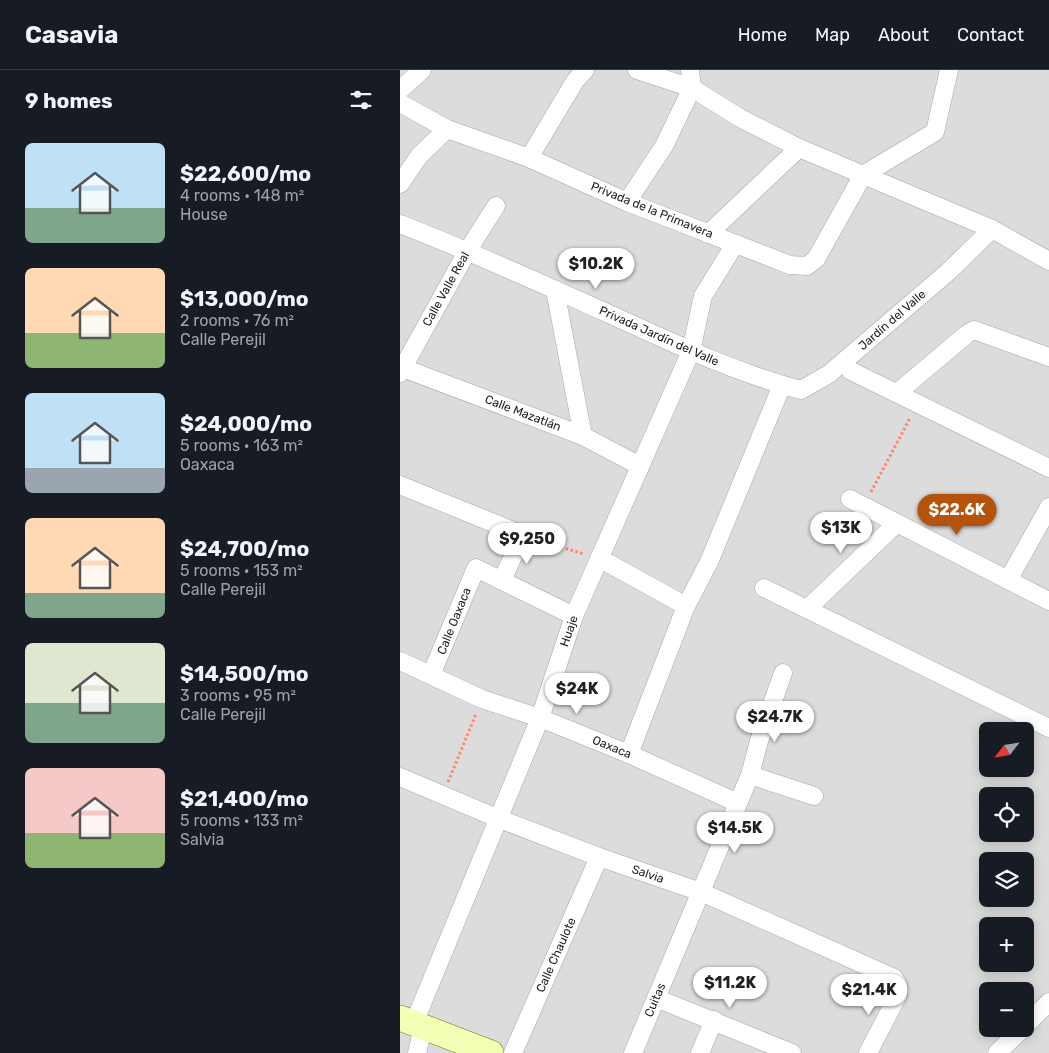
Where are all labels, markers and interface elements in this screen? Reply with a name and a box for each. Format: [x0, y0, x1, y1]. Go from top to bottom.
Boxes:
text: Casavia [25, 21, 118, 49]
text: Home [738, 24, 787, 46]
text: Map [815, 24, 850, 46]
text: About [878, 24, 929, 46]
text: Contact [957, 24, 1024, 46]
icon: filters [347, 86, 375, 114]
text: 9 homes [25, 88, 113, 113]
text: $22,600/mo [180, 161, 311, 186]
icon: home [65, 163, 125, 223]
street label: Privada de la Primavera [589, 179, 715, 241]
text: 4 rooms · 148 m² [180, 186, 304, 205]
text: House [180, 205, 227, 224]
pin: $10.2K [555, 248, 637, 290]
street label: Calle Valle Real [420, 249, 472, 329]
text: $10.2K [569, 254, 623, 273]
text: $13,000/mo [180, 286, 309, 311]
street label: Jardín del Valle [855, 287, 929, 353]
icon: home [65, 288, 125, 348]
street label: Privada Jardín del Valle [597, 303, 721, 369]
text: 2 rooms · 76 m² [180, 311, 294, 330]
text: Calle Perejil [180, 330, 266, 349]
street label: Calle Mazatlán [483, 392, 563, 434]
text: $24,000/mo [180, 411, 312, 436]
icon: home [65, 413, 125, 473]
text: 5 rooms · 163 m² [180, 436, 303, 455]
text: Oaxaca [180, 455, 235, 474]
pin: $22.6K [916, 494, 998, 536]
text: $22.6K [929, 500, 985, 519]
pin: $13K [811, 512, 871, 554]
text: $13K [821, 518, 861, 537]
pin: $9,250 [486, 522, 568, 565]
text: $9,250 [499, 529, 555, 548]
text: $24,700/mo [180, 536, 309, 561]
icon: home [65, 538, 125, 598]
text: 5 rooms · 153 m² [180, 561, 303, 580]
text: Calle Perejil [180, 580, 266, 599]
street label: Calle Oaxaca [434, 585, 474, 657]
street label: Huaje [557, 613, 581, 649]
text: $14,500/mo [180, 661, 308, 686]
icon: home [65, 663, 125, 723]
pin: $24K [547, 672, 607, 715]
text: $24K [556, 679, 598, 698]
text: 3 rooms · 95 m² [180, 686, 296, 705]
pin: $24.7K [734, 700, 816, 743]
text: Calle Perejil [180, 705, 266, 724]
text: $24.7K [747, 707, 803, 726]
north arrow [979, 722, 1034, 778]
map controls [979, 722, 1034, 1037]
street label: Oaxaca [590, 733, 634, 761]
text: $21,400/mo [180, 786, 309, 811]
button: locate [979, 787, 1034, 842]
icon: home [65, 788, 125, 848]
text: 5 rooms · 133 m² [180, 811, 303, 830]
pin: $14.5K [694, 812, 776, 854]
text: $14.5K [708, 818, 762, 837]
text: Salvia [180, 830, 224, 849]
button: layers [979, 852, 1034, 907]
street label: Salvia [630, 862, 666, 886]
street label: Calle Chaulote [533, 915, 579, 995]
button: + [979, 917, 1034, 972]
pin: $11.2K [689, 966, 771, 1009]
text: $11.2K [704, 973, 756, 992]
pin: $21.4K [828, 974, 910, 1016]
text: $21.4K [841, 980, 897, 999]
street label: Cuitas [642, 981, 668, 1019]
button: − [979, 982, 1034, 1037]

